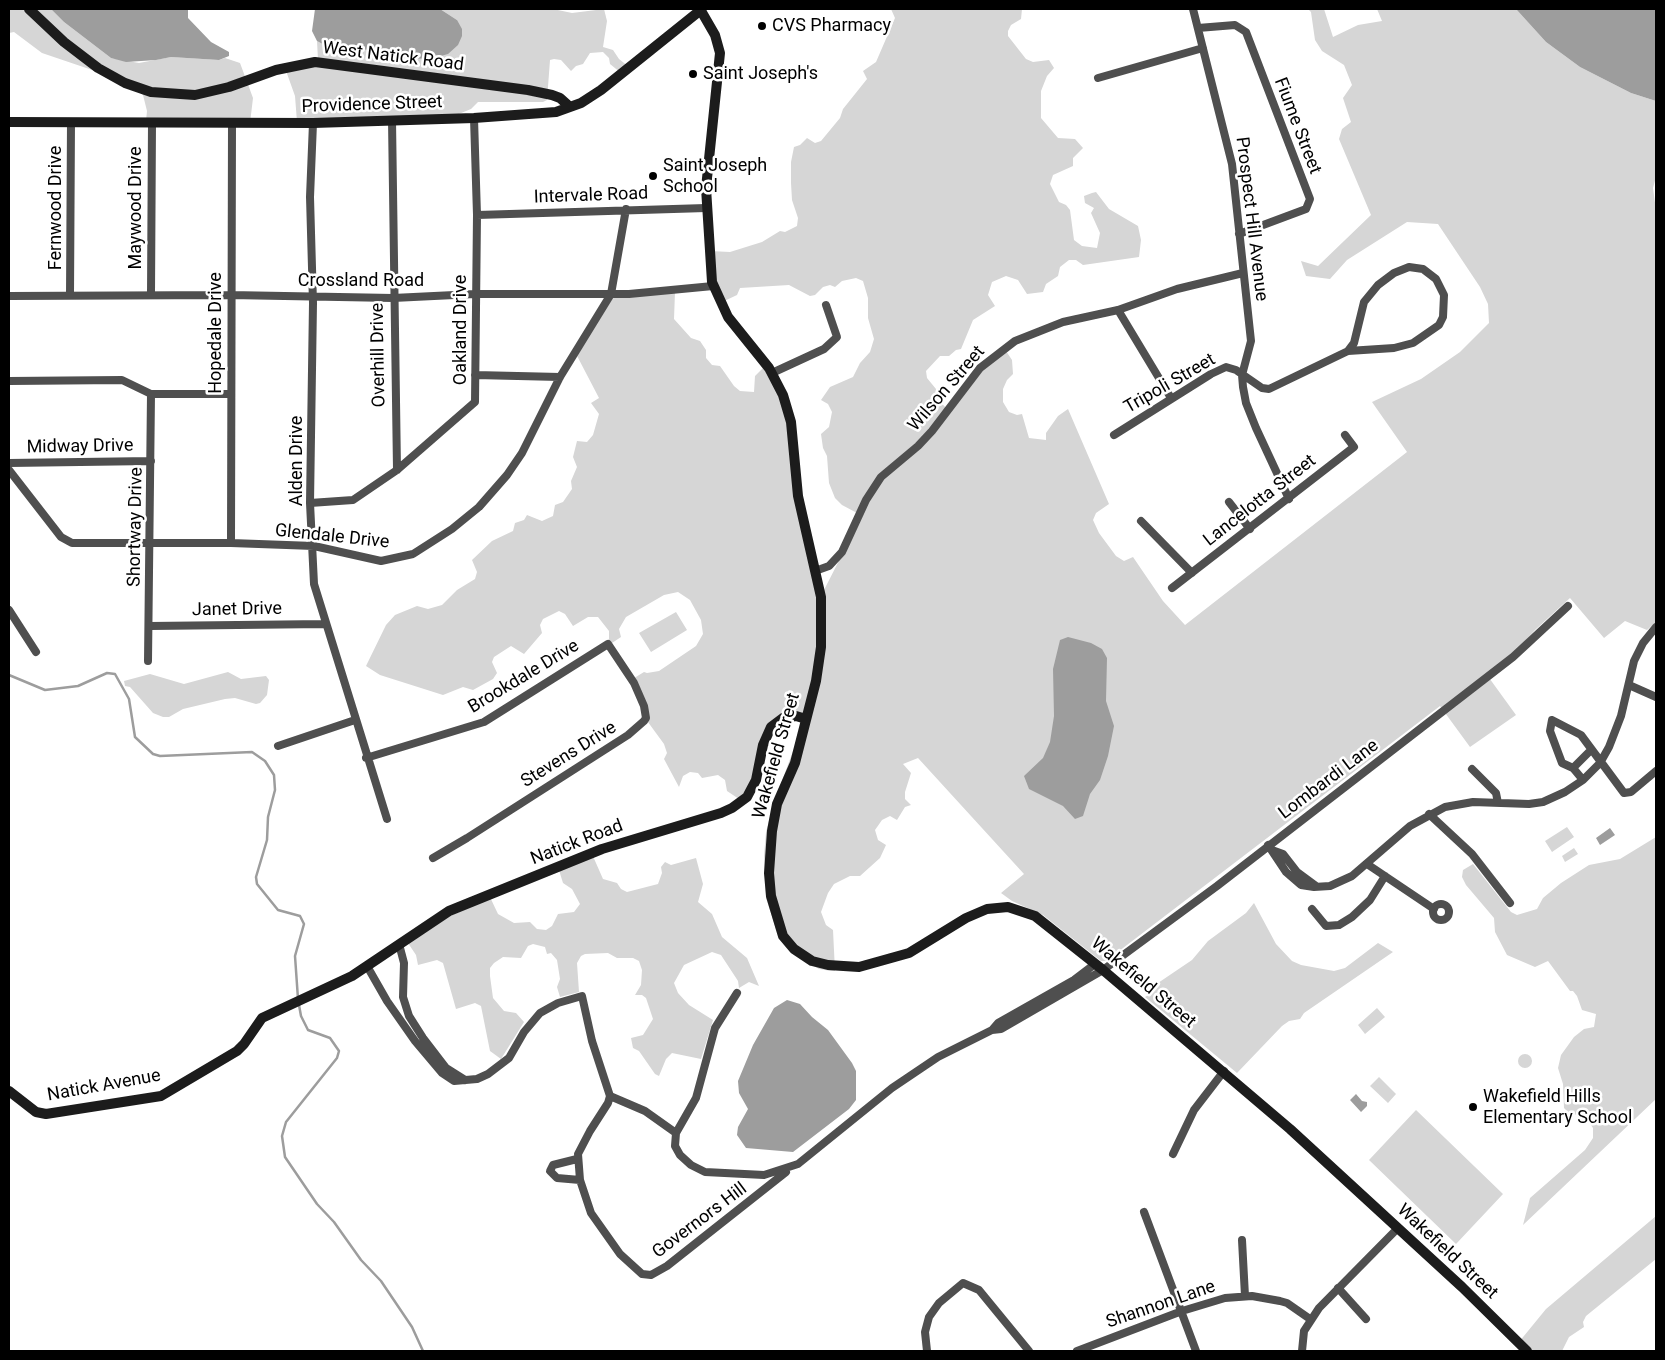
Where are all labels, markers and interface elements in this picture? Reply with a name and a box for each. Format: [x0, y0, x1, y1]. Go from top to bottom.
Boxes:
place label: CVS Pharmacy [772, 15, 891, 37]
marker: CVS Pharmacy [756, 20, 768, 32]
street label: West Natick Road [321, 38, 465, 76]
place label: Saint Joseph's [703, 63, 818, 85]
marker: Saint Joseph's [687, 68, 699, 80]
street label: Fiume Street [1269, 75, 1325, 177]
street label: Providence Street [301, 92, 443, 118]
street label: Prospect Hill Avenue [1230, 136, 1272, 302]
street label: Fernwood Drive [45, 146, 67, 270]
street label: Maywood Drive [125, 146, 147, 270]
place label: Saint Joseph School [663, 155, 767, 198]
marker: Saint Joseph School [647, 170, 659, 182]
street label: Intervale Road [533, 183, 649, 209]
street label: Crossland Road [298, 270, 424, 292]
street label: Hopedale Drive [205, 272, 227, 394]
street label: Oakland Drive [450, 275, 472, 385]
street label: Overhill Drive [367, 303, 391, 407]
street label: Wilson Street [904, 342, 990, 436]
street label: Tripoli Street [1121, 349, 1219, 419]
street label: Alden Drive [286, 416, 308, 506]
street label: Midway Drive [26, 435, 134, 459]
street label: Lancelotta Street [1200, 450, 1320, 552]
street label: Shortway Drive [124, 467, 148, 587]
street label: Glendale Drive [274, 520, 390, 554]
street label: Janet Drive [192, 598, 282, 622]
street label: Brookdale Drive [465, 635, 583, 719]
street label: Wakefield Street [749, 691, 805, 821]
street label: Stevens Drive [517, 717, 621, 793]
street label: Lombardi Lane [1275, 735, 1383, 825]
street label: Natick Road [528, 815, 626, 871]
street label: Wakefield Street [1086, 933, 1200, 1033]
street label: Natick Avenue [46, 1065, 162, 1107]
place label: Wakefield Hills Elementary School [1483, 1086, 1632, 1128]
marker: Wakefield Hills Elementary School [1467, 1101, 1479, 1113]
street label: Governors Hill [649, 1178, 751, 1264]
street label: Wakefield Street [1392, 1200, 1502, 1304]
street label: Shannon Lane [1104, 1276, 1218, 1334]

